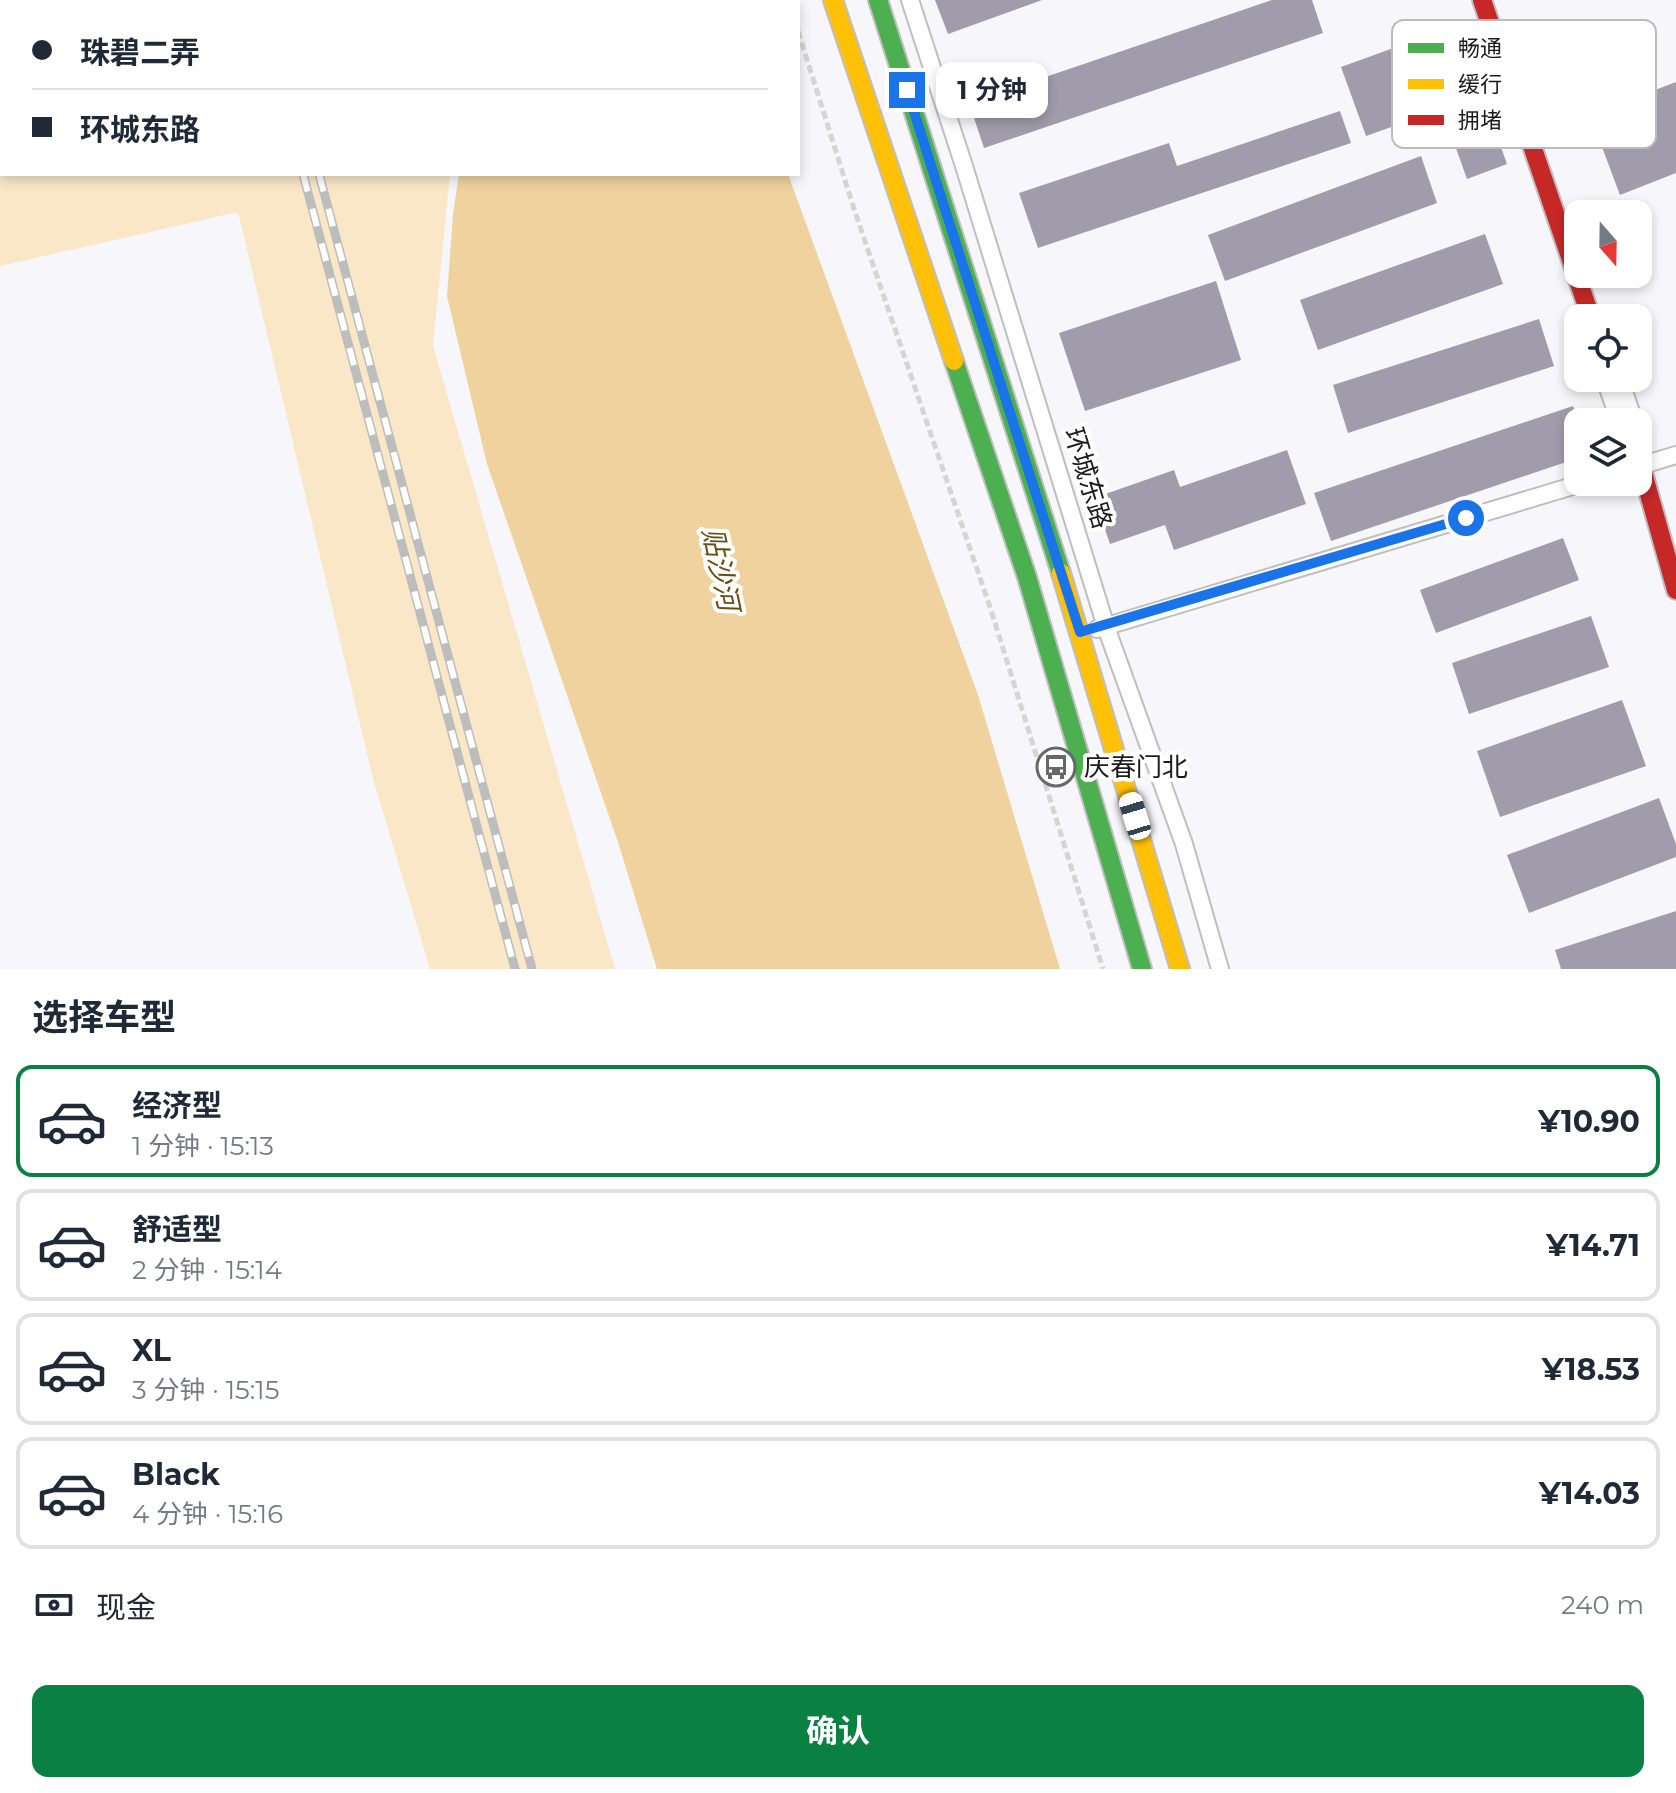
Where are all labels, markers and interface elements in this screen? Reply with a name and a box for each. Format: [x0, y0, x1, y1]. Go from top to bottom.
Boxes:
legend [1392, 20, 1656, 148]
text: 珠碧二弄 [80, 34, 200, 71]
text: 畅通 [1458, 35, 1502, 62]
callout: 1 分钟 [935, 62, 1047, 118]
text: 缓行 [1458, 71, 1502, 98]
route end [889, 72, 925, 108]
text: 1 分钟 [957, 74, 1027, 106]
text: 拥堵 [1458, 107, 1502, 134]
text: 环城东路 [80, 111, 200, 148]
north arrow [1564, 200, 1652, 288]
map controls [1564, 200, 1652, 496]
button: locate [1564, 304, 1652, 392]
button: layers [1564, 408, 1652, 496]
street label: 环城东路 [1057, 424, 1119, 532]
route start [1448, 500, 1484, 536]
water label: 贴沙河 [696, 524, 747, 619]
bus stop icon: 庆春门北 [1035, 746, 1077, 788]
place label: 庆春门北 [1084, 751, 1188, 783]
car [1117, 790, 1153, 842]
text: 选择车型 [32, 995, 176, 1039]
icon: car [36, 1085, 108, 1157]
text: 经济型 [132, 1087, 222, 1124]
text: ¥10.90 [1538, 1103, 1640, 1140]
text: 1 分钟 · 15:13 [132, 1130, 274, 1162]
icon: car [36, 1209, 108, 1281]
text: 舒适型 [132, 1211, 222, 1248]
text: ¥14.71 [1546, 1227, 1640, 1264]
text: 2 分钟 · 15:14 [132, 1254, 282, 1286]
text: XL [132, 1332, 171, 1369]
icon: car [36, 1333, 108, 1405]
text: ¥18.53 [1542, 1351, 1640, 1388]
text: 3 分钟 · 15:15 [132, 1374, 279, 1406]
text: Black [132, 1456, 220, 1493]
icon: car [36, 1457, 108, 1529]
text: ¥14.03 [1539, 1475, 1640, 1512]
text: 4 分钟 · 15:16 [132, 1498, 283, 1530]
icon: cash [32, 1583, 76, 1627]
text: 现金 [96, 1589, 156, 1626]
text: 240 m [1561, 1589, 1644, 1621]
button: 确认 [32, 1685, 1644, 1777]

